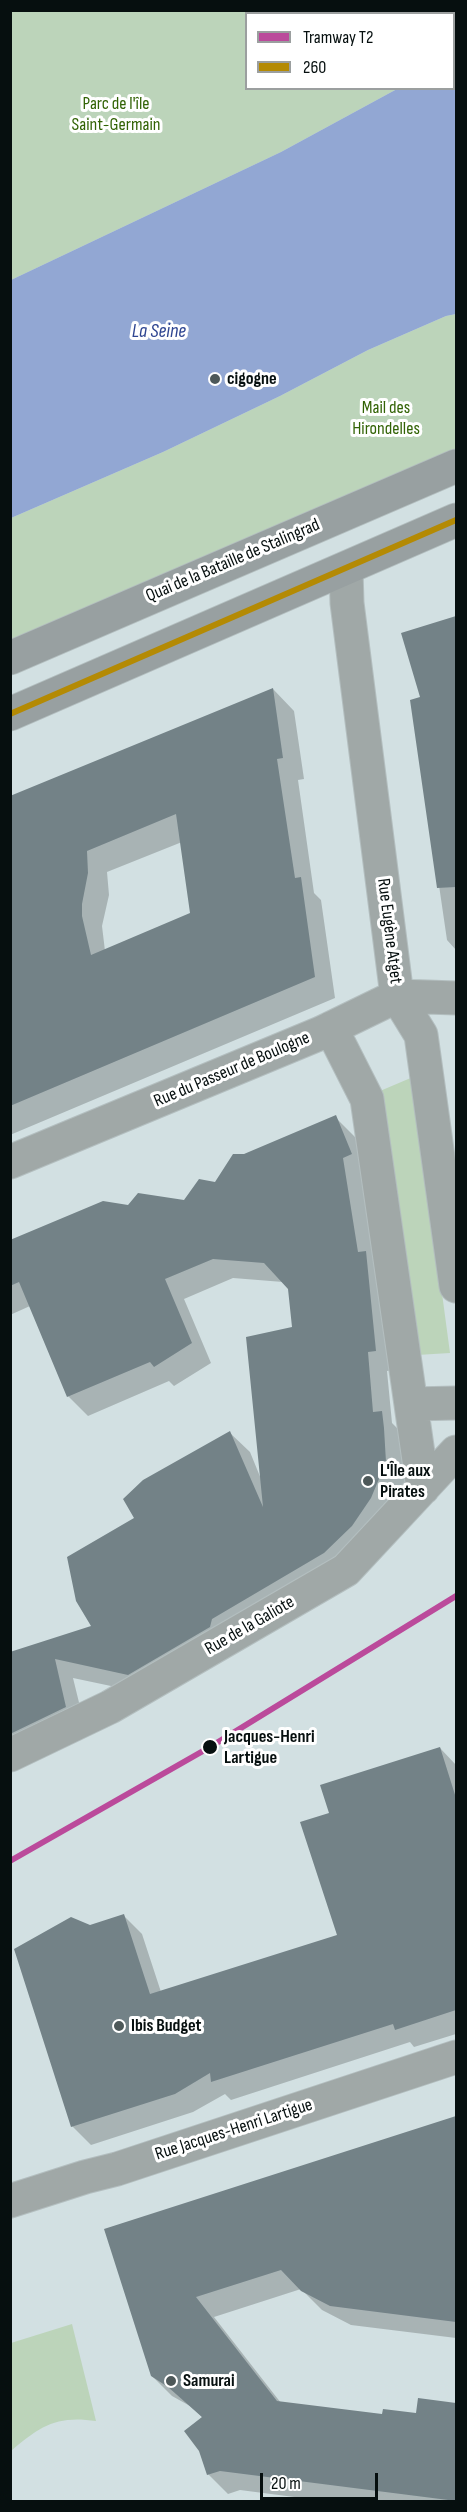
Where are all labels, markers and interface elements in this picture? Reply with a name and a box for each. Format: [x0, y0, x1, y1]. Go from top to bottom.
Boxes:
legend [245, 12, 455, 90]
text: Tramway T2 [303, 27, 373, 48]
text: 260 [303, 57, 326, 78]
park label: Parc de l'île Saint-Germain [72, 93, 160, 136]
water label: La Seine [132, 320, 186, 344]
place label: cigogne [227, 368, 277, 390]
marker: cigogne [208, 372, 222, 386]
park label: Mail des Hirondelles [352, 397, 420, 440]
street label: Quai de la Bataille de Stalingrad [143, 515, 323, 607]
street label: Rue Eugène Atget [372, 877, 406, 985]
street label: Rue du Passeur de Boulogne [151, 1027, 313, 1113]
place label: L'Île aux Pirates [380, 1460, 431, 1502]
marker: L'Île aux Pirates [361, 1474, 375, 1488]
street label: Rue de la Galiote [201, 1592, 299, 1660]
place label: Jacques-Henri Lartigue [224, 1726, 315, 1768]
marker: Jacques-Henri Lartigue [201, 1738, 219, 1756]
place label: Ibis Budget [131, 2015, 202, 2037]
marker: Ibis Budget [112, 2019, 126, 2033]
street label: Rue Jacques-Henri Lartigue [153, 2094, 315, 2166]
place label: Samurai [183, 2370, 235, 2392]
marker: Samurai [164, 2374, 178, 2388]
scale bar [263, 2461, 382, 2499]
text: 20 m [271, 2473, 301, 2494]

